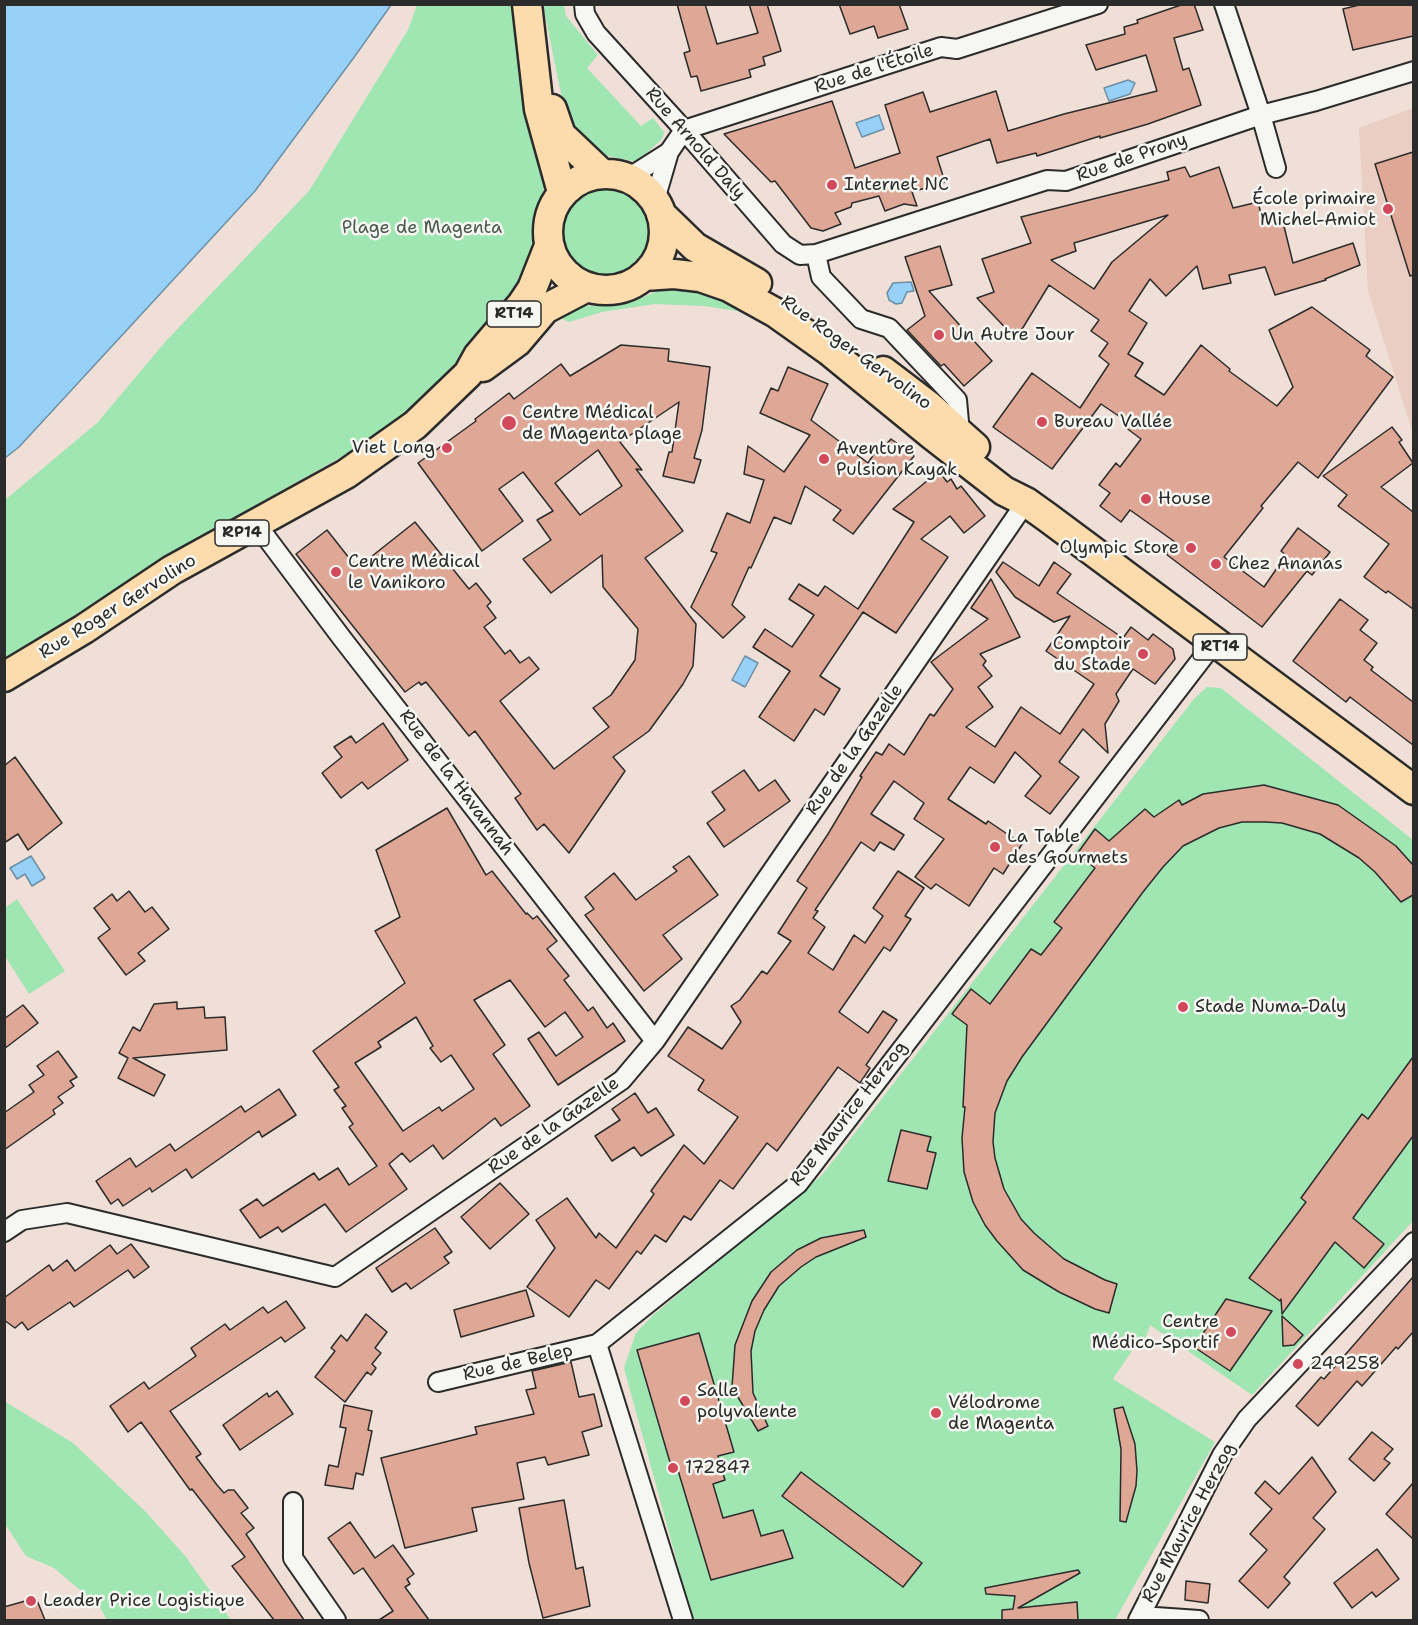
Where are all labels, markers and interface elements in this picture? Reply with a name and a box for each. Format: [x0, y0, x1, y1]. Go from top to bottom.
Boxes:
street label: Rue de l'Étoile [812, 40, 936, 98]
street label: Rue Arnold Daly [640, 83, 750, 205]
street label: Rue de Prony [1074, 129, 1190, 187]
place label: Internet NC [844, 174, 949, 196]
marker: Internet NC [825, 178, 839, 192]
place label: École primaire Michel-Amiot [1252, 188, 1376, 230]
marker: École primaire Michel-Amiot [1381, 202, 1395, 216]
park label: Plage de Magenta [342, 217, 502, 239]
street label: Rue Roger Gervolino [776, 291, 936, 415]
road number: RT14 [487, 301, 541, 327]
place label: Un Autre Jour [951, 324, 1075, 346]
marker: Un Autre Jour [932, 328, 946, 342]
place label: Centre Médical de Magenta plage [522, 402, 682, 444]
place label: Bureau Vallée [1054, 411, 1172, 433]
marker: Centre Médical de Magenta plage [500, 414, 518, 432]
marker: Bureau Vallée [1035, 415, 1049, 429]
place label: Viet Long [352, 437, 435, 459]
place label: Aventure Pulsion Kayak [836, 438, 957, 480]
marker: Viet Long [440, 441, 454, 455]
marker: Aventure Pulsion Kayak [817, 452, 831, 466]
place label: House [1158, 488, 1211, 510]
marker: House [1139, 492, 1153, 506]
road number: RP14 [215, 520, 269, 546]
place label: Olympic Store [1059, 537, 1179, 559]
marker: Olympic Store [1184, 541, 1198, 555]
street label: Rue Roger Gervolino [36, 550, 200, 664]
place label: Centre Médical le Vanikoro [348, 551, 480, 594]
place label: Chez Ananas [1228, 553, 1343, 575]
marker: Chez Ananas [1209, 557, 1223, 571]
marker: Centre Médical le Vanikoro [329, 565, 343, 579]
place label: Comptoir du Stade [1053, 633, 1131, 676]
road number: RT14 [1193, 634, 1247, 660]
marker: Comptoir du Stade [1136, 647, 1150, 661]
street label: Rue de la Gazelle [802, 680, 908, 820]
street label: Rue de la Havannah [394, 706, 518, 860]
place label: La Table des Gourmets [1007, 826, 1128, 868]
marker: La Table des Gourmets [988, 840, 1002, 854]
place label: Stade Numa-Daly [1195, 996, 1346, 1018]
marker: Stade Numa-Daly [1176, 1000, 1190, 1014]
street label: Rue Maurice Herzog [786, 1037, 912, 1191]
street label: Rue de la Gazelle [484, 1073, 624, 1179]
place label: Centre Médico-Sportif [1092, 1311, 1219, 1354]
marker: Centre Médico-Sportif [1224, 1325, 1238, 1339]
street label: Rue de Belep [461, 1340, 575, 1386]
place label: 249258 [1310, 1353, 1380, 1375]
marker: 249258 [1291, 1357, 1305, 1371]
place label: Salle polyvalente [697, 1380, 797, 1422]
place label: Vélodrome de Magenta [948, 1392, 1054, 1434]
marker: Salle polyvalente [678, 1394, 692, 1408]
marker: Vélodrome de Magenta [929, 1406, 943, 1420]
street label: Rue Maurice Herzog [1138, 1439, 1240, 1607]
place label: 172847 [685, 1457, 751, 1479]
marker: 172847 [666, 1461, 680, 1475]
place label: Leader Price Logistique [43, 1590, 245, 1612]
marker: Leader Price Logistique [24, 1594, 38, 1608]

